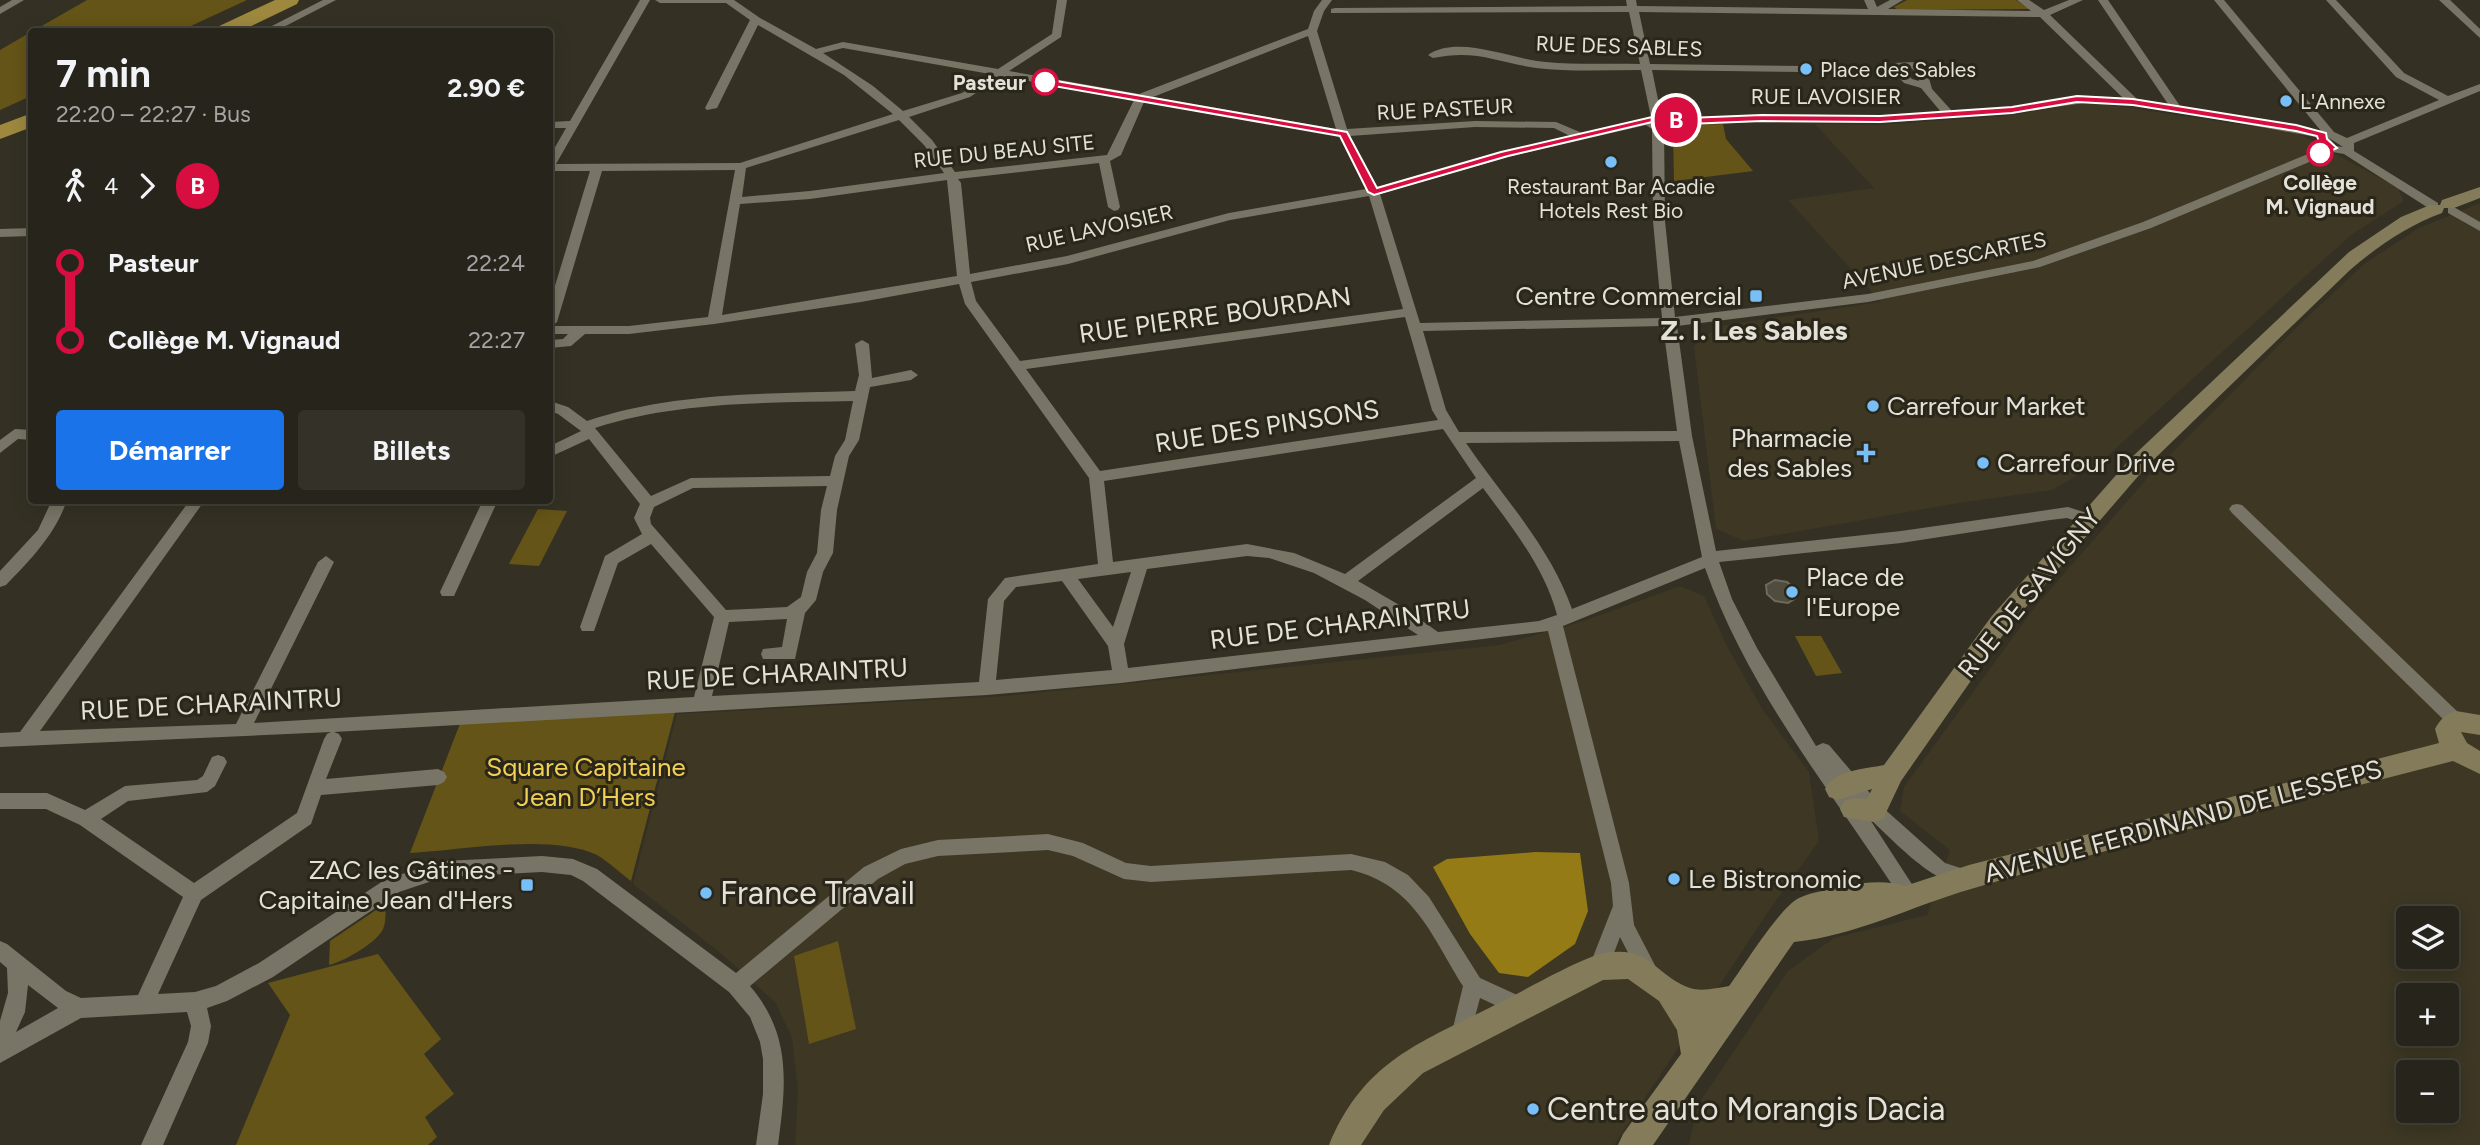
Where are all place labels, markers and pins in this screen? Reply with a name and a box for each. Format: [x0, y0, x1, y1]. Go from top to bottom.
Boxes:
place label: Place des Sables [1820, 57, 1976, 82]
marker: Place des Sables [1798, 61, 1814, 77]
marker: Pasteur [1032, 69, 1058, 95]
place label: Pasteur [953, 70, 1026, 95]
place label: L'Annexe [2300, 89, 2385, 114]
marker: L'Annexe [2278, 93, 2294, 109]
marker: Collège M. Vignaud [2307, 140, 2333, 166]
marker: Restaurant Bar Acadie Hotels Rest Bio [1603, 154, 1619, 170]
place label: Collège M. Vignaud [2265, 170, 2375, 219]
place label: Restaurant Bar Acadie Hotels Rest Bio [1507, 174, 1715, 223]
place label: Centre Commercial [1515, 280, 1742, 312]
marker: Centre Commercial [1748, 288, 1764, 304]
place label: Carrefour Market [1887, 390, 2086, 422]
marker: Carrefour Market [1865, 398, 1881, 414]
place label: Pharmacie des Sables [1728, 422, 1852, 484]
marker: Pharmacie des Sables [1858, 445, 1874, 461]
place label: Carrefour Drive [1997, 447, 2175, 479]
marker: Carrefour Drive [1975, 455, 1991, 471]
place label: Place de l'Europe [1806, 561, 1904, 623]
marker: Place de l'Europe [1784, 584, 1800, 600]
place label: ZAC les Gâtines - Capitaine Jean d'Hers [259, 854, 513, 916]
place label: Le Bistronomic [1688, 863, 1862, 895]
marker: Le Bistronomic [1666, 871, 1682, 887]
place label: France Travail [720, 874, 915, 912]
marker: ZAC les Gâtines - Capitaine Jean d'Hers [519, 877, 535, 893]
marker: France Travail [698, 885, 714, 901]
place label: Centre auto Morangis Dacia [1547, 1090, 1945, 1128]
marker: Centre auto Morangis Dacia [1525, 1101, 1541, 1117]

